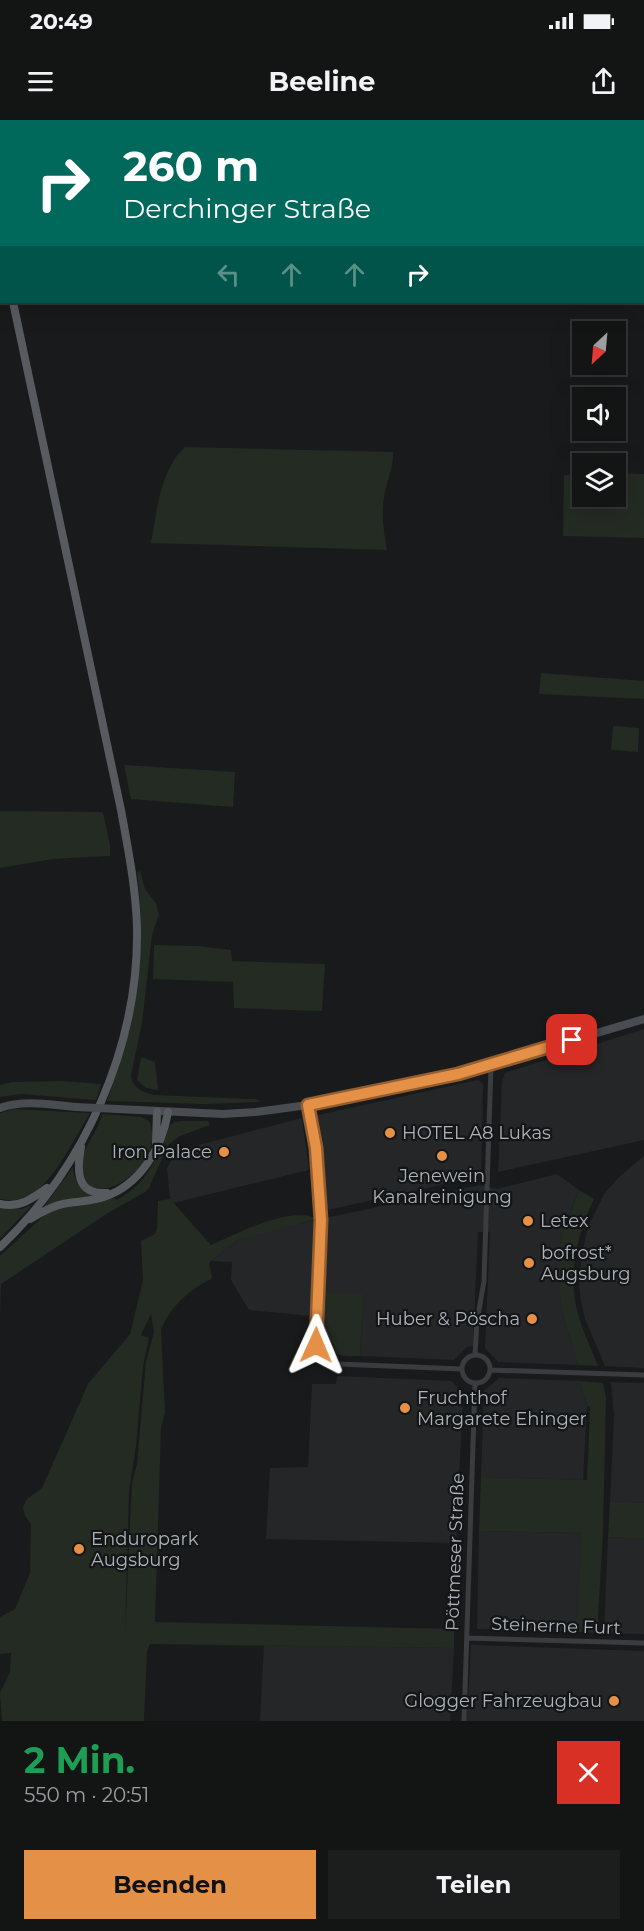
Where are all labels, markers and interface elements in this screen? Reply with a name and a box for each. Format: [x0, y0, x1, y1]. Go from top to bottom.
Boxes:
text: 20:49 [30, 8, 93, 35]
icon: menu [24, 65, 57, 98]
text: Beeline [269, 65, 375, 98]
icon: share [587, 65, 620, 98]
text: 260 m [123, 140, 259, 192]
icon: right [24, 144, 102, 222]
text: Derchinger Straße [123, 192, 371, 225]
icon: left [212, 258, 245, 291]
icon: ahead [275, 258, 308, 291]
icon: ahead [338, 258, 371, 291]
icon: right [401, 258, 434, 291]
north arrow [572, 321, 626, 375]
map controls [572, 321, 626, 507]
button: sound [572, 387, 626, 441]
button: layers [572, 453, 626, 507]
pin [546, 1014, 597, 1065]
icon: arrive [555, 1023, 588, 1056]
place label: HOTEL A8 Lukas [402, 1122, 551, 1144]
marker: HOTEL A8 Lukas [383, 1126, 397, 1140]
place label: Iron Palace [112, 1141, 212, 1163]
marker: Iron Palace [217, 1145, 231, 1159]
marker: Jenewein Kanalreinigung [435, 1149, 449, 1163]
place label: Jenewein Kanalreinigung [372, 1165, 512, 1208]
place label: Letex [540, 1210, 589, 1232]
marker: Letex [521, 1214, 535, 1228]
place label: bofrost* Augsburg [541, 1242, 631, 1285]
marker: bofrost* Augsburg [522, 1256, 536, 1270]
place label: Huber & Pöscha [376, 1308, 520, 1330]
marker: Huber & Pöscha [525, 1312, 539, 1326]
position arrow [284, 1313, 348, 1377]
place label: Fruchthof Margarete Ehinger [417, 1387, 587, 1430]
marker: Fruchthof Margarete Ehinger [398, 1401, 412, 1415]
street label: Pöttmeser Straße [441, 1472, 469, 1631]
place label: Enduropark Augsburg [91, 1528, 199, 1571]
marker: Enduropark Augsburg [72, 1542, 86, 1556]
street label: Steinerne Furt [491, 1613, 621, 1639]
place label: Glogger Fahrzeugbau [404, 1690, 602, 1712]
marker: Glogger Fahrzeugbau [607, 1694, 621, 1708]
text: 2 Min. [24, 1738, 135, 1782]
button: close [557, 1741, 620, 1804]
text: 550 m · 20:51 [24, 1783, 149, 1807]
button: Beenden [24, 1850, 316, 1919]
button: Teilen [328, 1850, 620, 1919]

